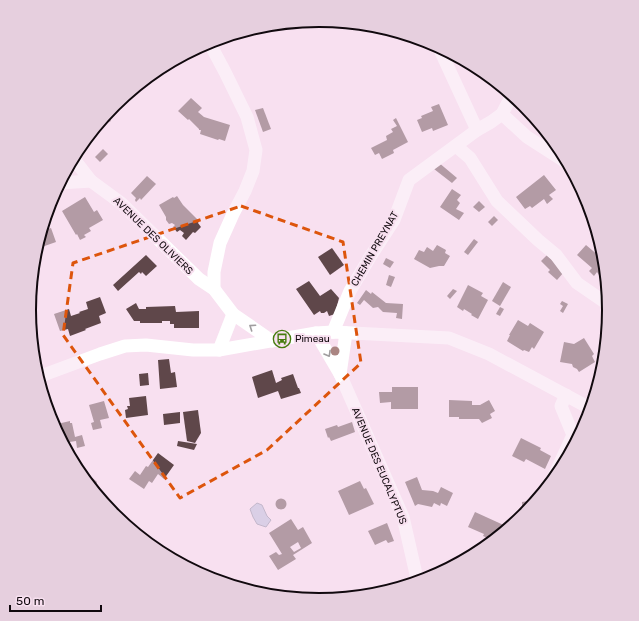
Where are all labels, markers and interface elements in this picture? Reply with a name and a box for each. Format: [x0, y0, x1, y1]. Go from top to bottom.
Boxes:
street label: AVENUE DES OLIVIERS [111, 195, 195, 277]
street label: CHEMIN PREYNAT [349, 209, 401, 288]
one-way arrow [249, 325, 256, 332]
bus stop icon: Pimeau [272, 329, 292, 349]
place label: Pimeau [295, 333, 330, 345]
one-way arrow [324, 350, 331, 357]
street label: AVENUE DES EUCALYPTUS [349, 406, 409, 526]
scale bar [10, 587, 101, 613]
text: 50 m [16, 594, 44, 608]

